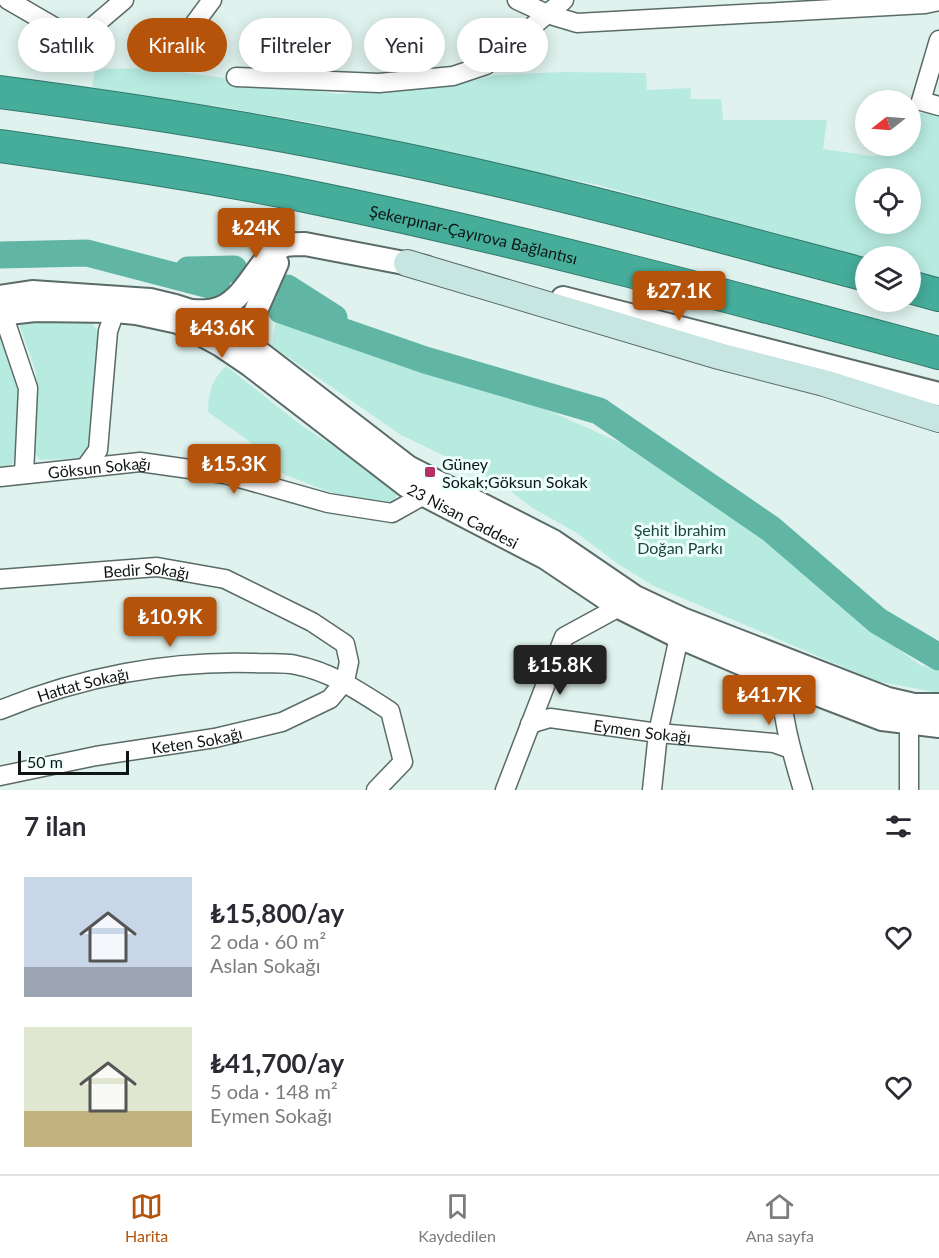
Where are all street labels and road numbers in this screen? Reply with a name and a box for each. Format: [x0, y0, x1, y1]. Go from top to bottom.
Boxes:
street label: Şekerpınar-Çayırova Bağlantısı [368, 200, 580, 267]
street label: Göksun Sokağı [47, 452, 152, 481]
street label: 23 Nisan Caddesi [405, 479, 522, 552]
street label: Bedir Sokağı [102, 557, 191, 582]
street label: Hattat Sokağı [34, 663, 130, 705]
street label: Eymen Sokağı [592, 715, 692, 745]
street label: Keten Sokağı [150, 722, 244, 757]

